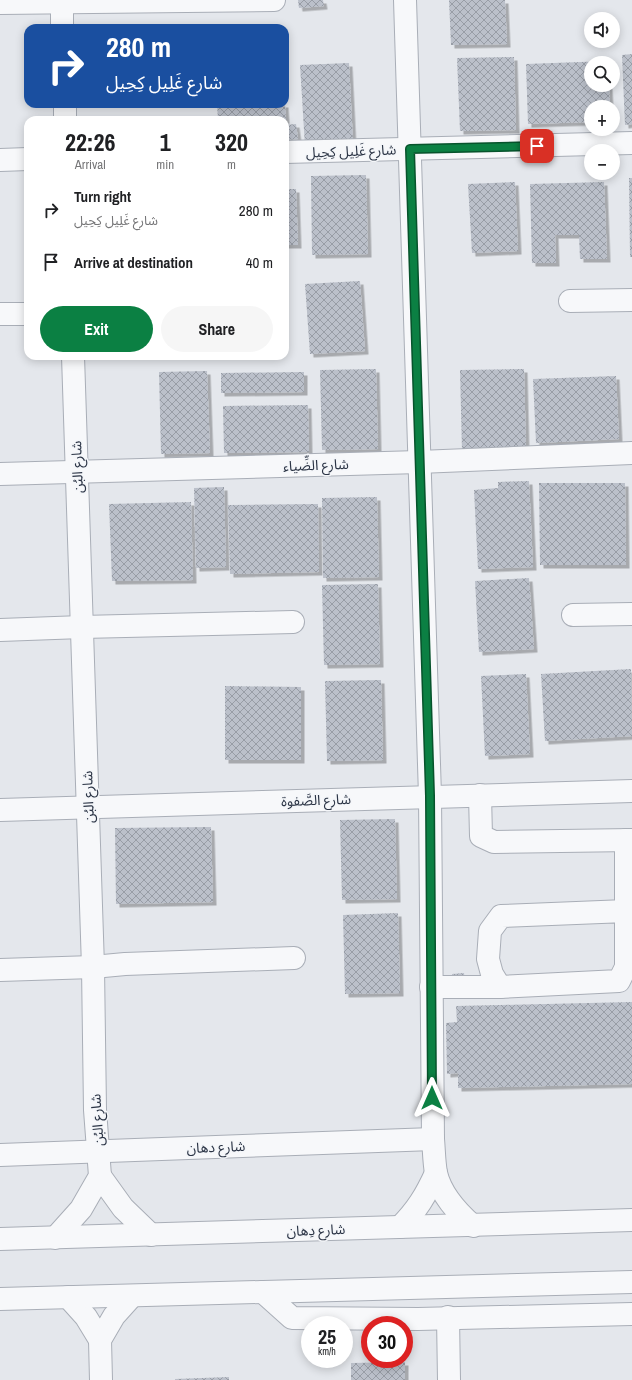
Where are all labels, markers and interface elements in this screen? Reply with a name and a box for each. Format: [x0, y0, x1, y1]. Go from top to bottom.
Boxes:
map controls [584, 12, 620, 180]
button: sound [584, 12, 620, 48]
text: 280 m [106, 28, 171, 66]
icon: right [40, 40, 92, 92]
button: search [584, 56, 620, 92]
text: شارع غَلِيل كِحِيل [106, 70, 222, 95]
button: + [584, 100, 620, 136]
text: 22:26 [65, 126, 115, 158]
text: 1 [160, 126, 171, 158]
text: 320 [215, 126, 248, 158]
pin [520, 129, 554, 163]
icon: arrive [526, 135, 548, 157]
street label: شارع غَلِيل كِحِيل [305, 140, 397, 164]
button: − [584, 144, 620, 180]
text: Arrival [75, 156, 106, 173]
text: min [156, 156, 174, 173]
text: m [227, 156, 236, 173]
text: Turn right [74, 186, 131, 207]
icon: right [40, 199, 62, 221]
text: 280 m [239, 200, 273, 221]
text: شارع غَلِيل كِحِيل [74, 212, 158, 229]
icon: arrive [40, 251, 62, 273]
text: Arrive at destination [74, 252, 193, 273]
text: 40 m [246, 252, 273, 273]
button: Exit [40, 306, 153, 352]
button: Share [161, 306, 273, 352]
street label: شارع البُن [67, 440, 89, 494]
street label: شارع الضِّياء [283, 454, 349, 477]
street label: شارع البُن [78, 770, 100, 824]
street label: شارع الصَّفوة [281, 790, 351, 812]
position arrow [411, 1077, 453, 1119]
street label: شارع البُن [86, 1093, 110, 1147]
street label: شارع دهان [186, 1137, 246, 1159]
street label: شارع دِهان [286, 1220, 346, 1242]
speed limit sign: 30 [361, 1316, 413, 1368]
text: 25 [318, 1323, 336, 1350]
text: km/h [318, 1345, 336, 1358]

